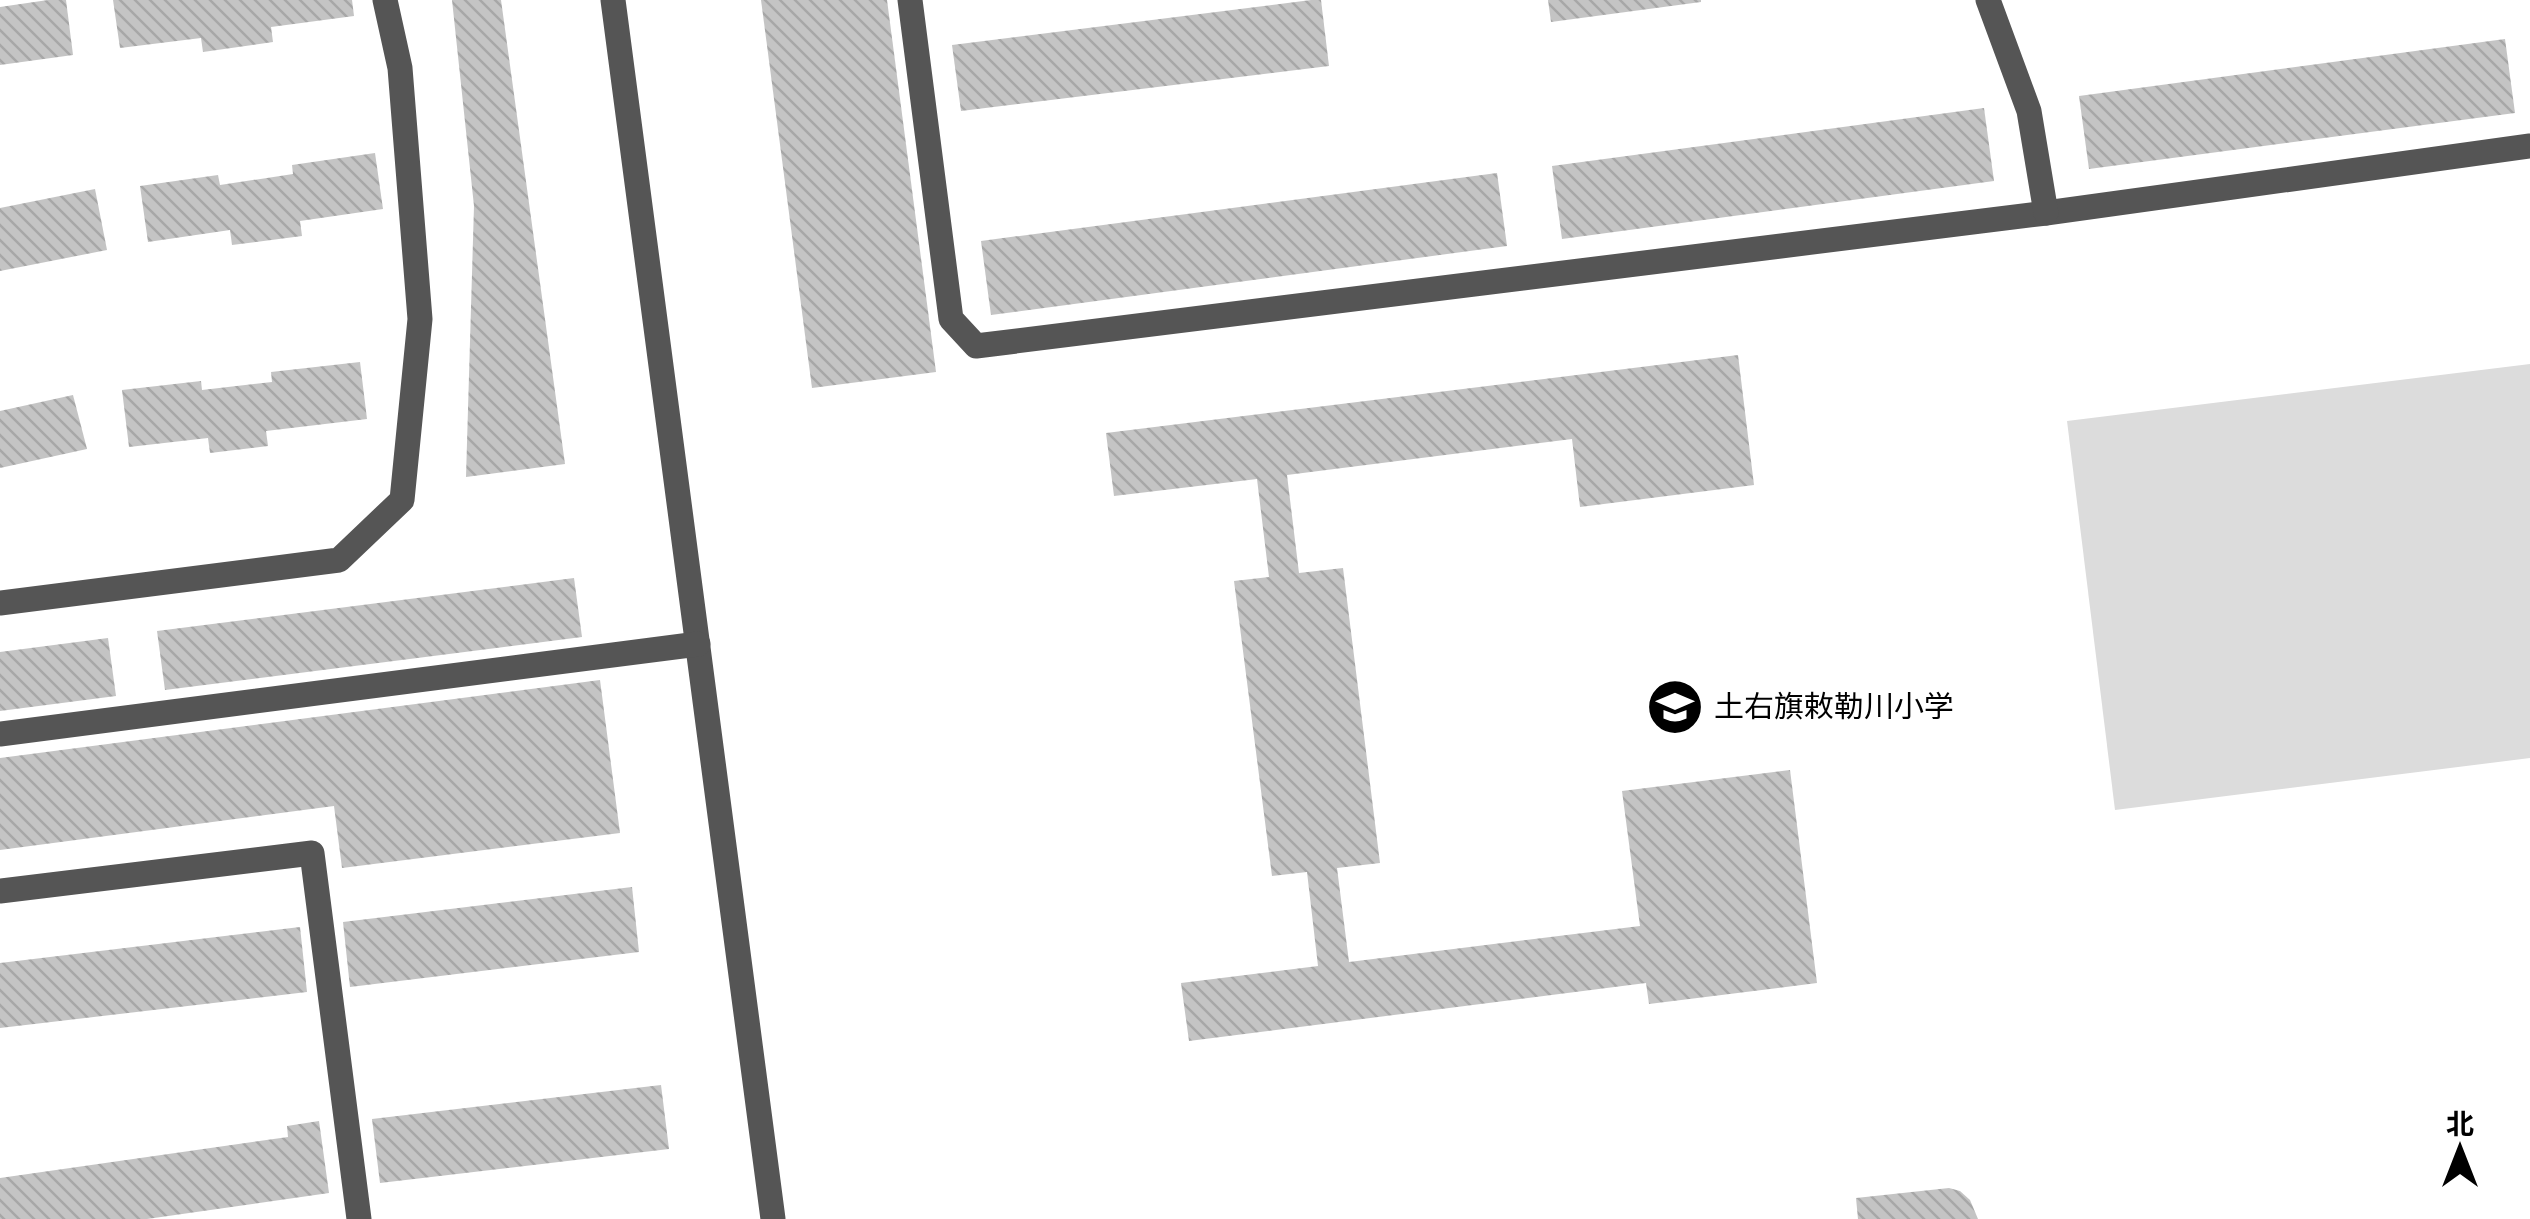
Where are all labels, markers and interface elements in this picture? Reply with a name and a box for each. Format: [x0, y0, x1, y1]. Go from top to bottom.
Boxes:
school or university icon: 土右旗敕勒川小学 [1645, 677, 1705, 737]
place label: 土右旗敕勒川小学 [1714, 687, 1954, 726]
north arrow [2410, 1099, 2510, 1199]
text: 北 [2446, 1106, 2474, 1142]

